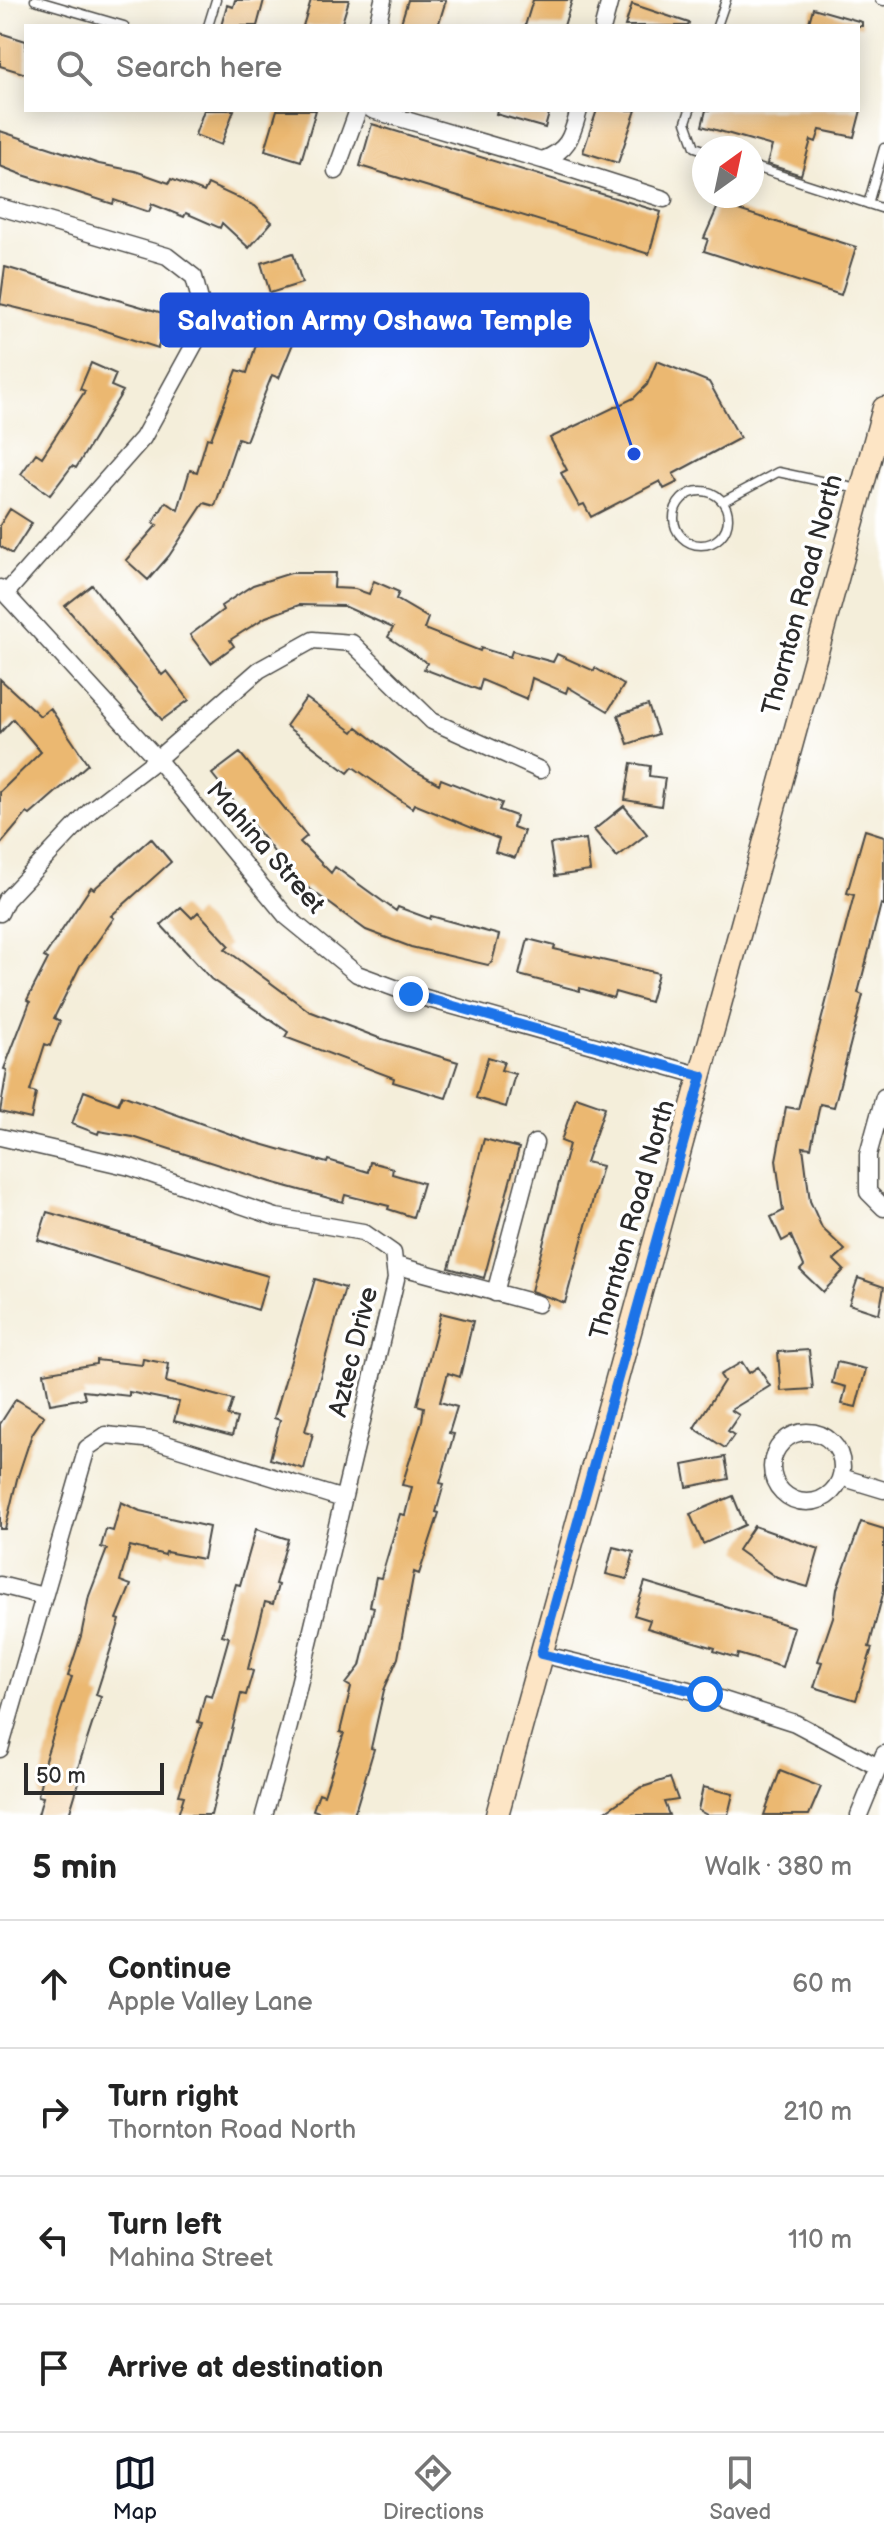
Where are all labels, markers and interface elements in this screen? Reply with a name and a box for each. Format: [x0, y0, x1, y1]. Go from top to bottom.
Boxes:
search box [24, 24, 860, 112]
icon: search [52, 46, 96, 90]
text: Search here [116, 50, 282, 86]
north arrow [692, 136, 764, 208]
callout: Salvation Army Oshawa Temple [161, 294, 588, 346]
text: Salvation Army Oshawa Temple [178, 305, 572, 338]
street label: Thornton Road North [756, 471, 850, 719]
street label: Mahina Street [199, 776, 331, 920]
route end [393, 976, 429, 1012]
street label: Thornton Road North [584, 1097, 682, 1343]
street label: Aztec Drive [323, 1284, 385, 1420]
route start [687, 1676, 723, 1712]
scale bar [24, 1759, 164, 1795]
text: 50 m [36, 1763, 86, 1790]
text: 5 min [32, 1847, 117, 1888]
text: Walk · 380 m [705, 1852, 852, 1883]
text: Continue [108, 1951, 231, 1987]
icon: ahead [32, 1962, 76, 2006]
text: 60 m [792, 1969, 852, 2000]
text: Apple Valley Lane [108, 1987, 313, 2018]
text: Turn right [108, 2079, 239, 2115]
icon: right [32, 2090, 76, 2134]
text: 210 m [783, 2097, 852, 2128]
text: Thornton Road North [108, 2115, 356, 2146]
text: Turn left [108, 2207, 222, 2243]
icon: left [32, 2218, 76, 2262]
text: 110 m [788, 2225, 852, 2256]
text: Mahina Street [108, 2243, 273, 2274]
icon: arrive [32, 2346, 76, 2390]
text: Arrive at destination [108, 2350, 384, 2386]
tab: Map [113, 2451, 157, 2526]
tab: Directions [383, 2451, 484, 2526]
tab: Saved [709, 2451, 771, 2526]

